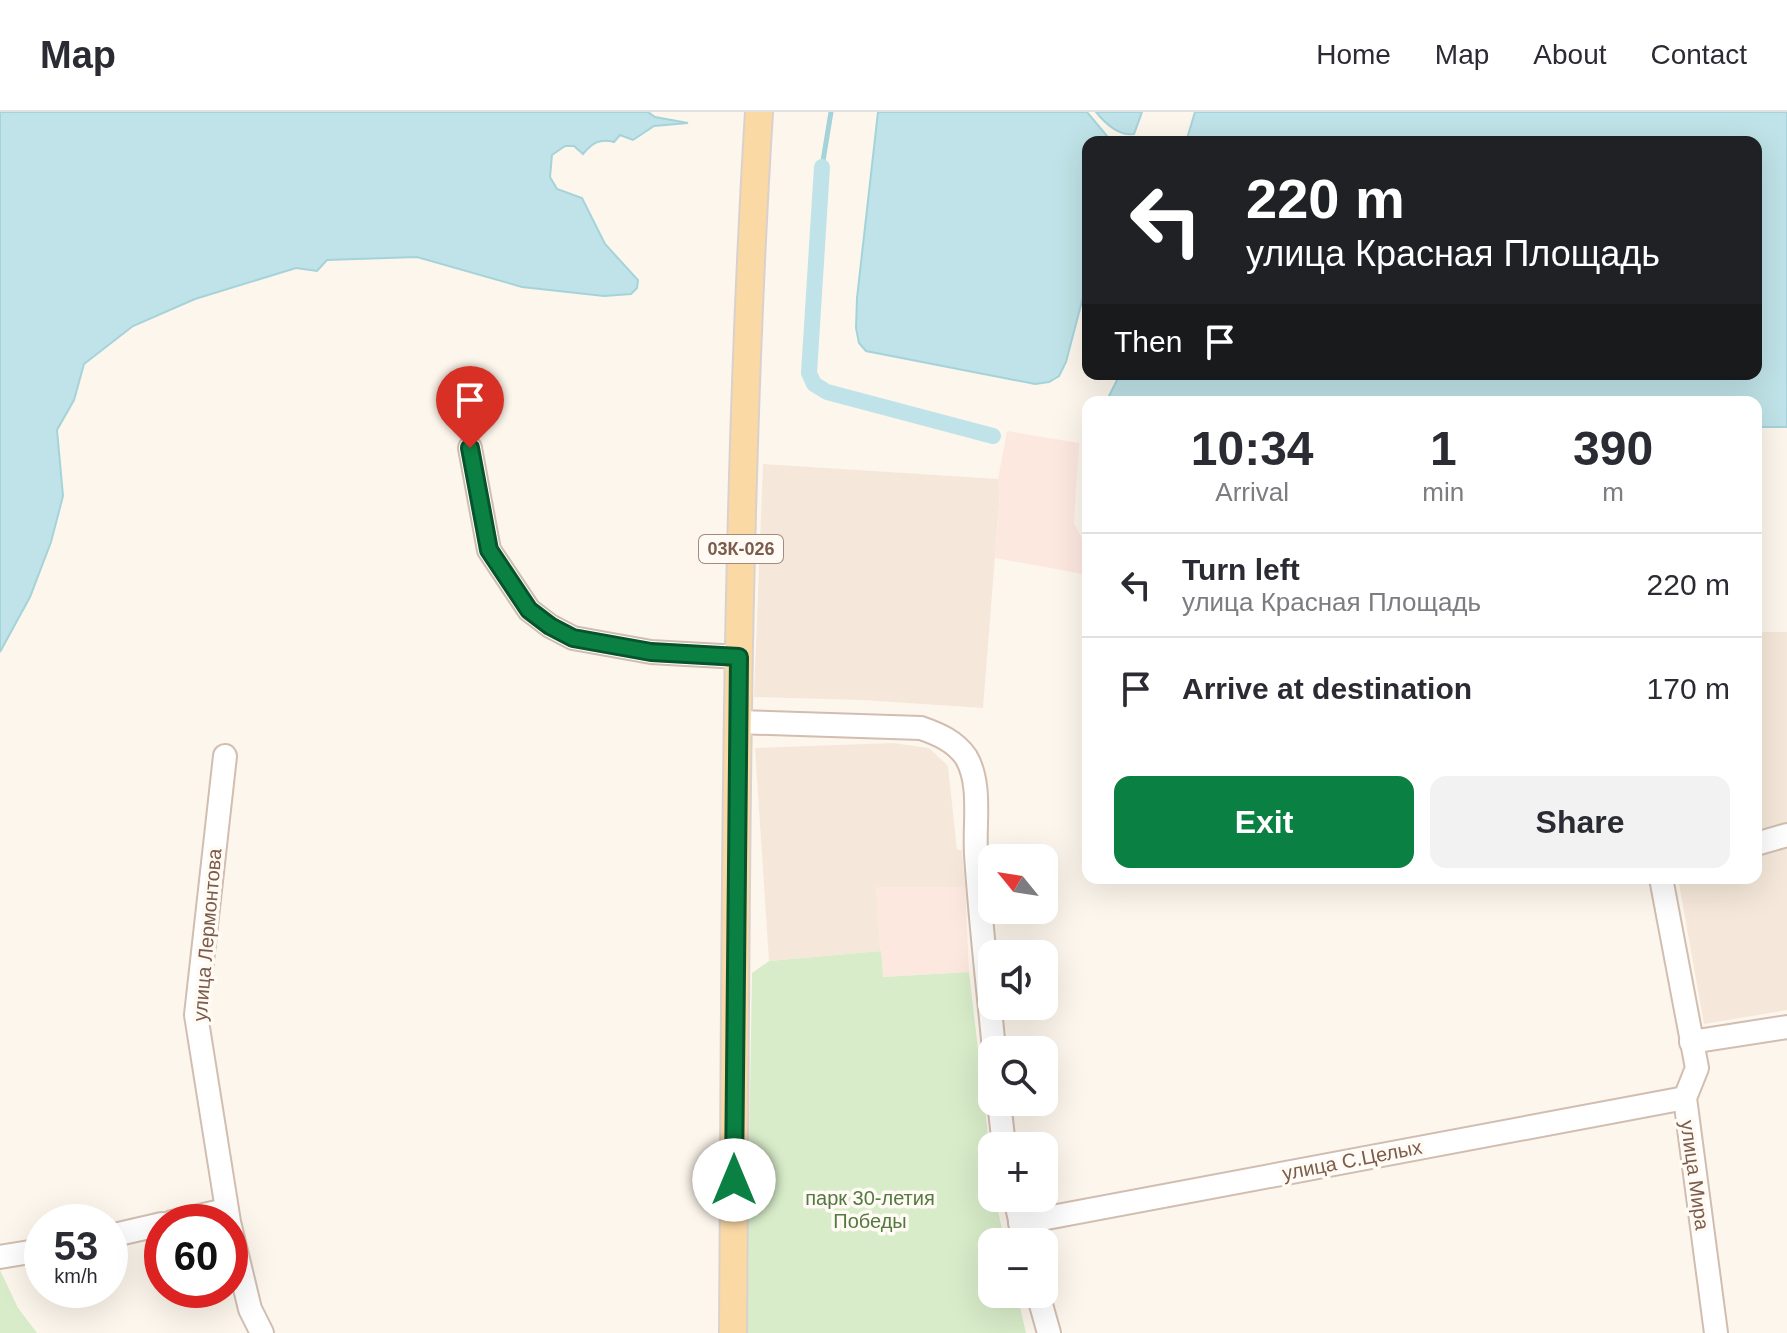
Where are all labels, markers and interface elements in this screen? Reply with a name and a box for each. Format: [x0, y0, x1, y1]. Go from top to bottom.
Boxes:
text: Map [40, 34, 116, 76]
text: Home [1316, 39, 1391, 70]
text: Map [1435, 39, 1489, 70]
text: About [1533, 39, 1607, 70]
text: Contact [1651, 39, 1747, 70]
text: 220 m [1246, 167, 1405, 230]
icon: left [1114, 168, 1218, 272]
text: улица Красная Площадь [1246, 233, 1660, 274]
icon: arrive [1198, 320, 1242, 364]
text: Then [1114, 325, 1182, 358]
pin [436, 366, 504, 448]
icon: arrive [448, 378, 492, 422]
text: 10:34 [1191, 422, 1314, 475]
text: 1 [1430, 422, 1457, 475]
text: 390 [1573, 422, 1653, 475]
text: Arrival [1215, 477, 1289, 507]
text: min [1422, 477, 1464, 507]
text: m [1602, 477, 1624, 507]
road number: 03К-026 [699, 535, 783, 563]
text: Turn left [1182, 553, 1300, 586]
icon: left [1114, 563, 1158, 607]
text: 220 m [1647, 568, 1730, 601]
text: улица Красная Площадь [1182, 587, 1481, 617]
icon: arrive [1114, 667, 1158, 711]
text: Arrive at destination [1182, 672, 1472, 705]
text: 170 m [1647, 672, 1730, 705]
button: Exit [1114, 776, 1414, 868]
button: Share [1430, 776, 1730, 868]
north arrow [978, 844, 1058, 924]
map controls [978, 844, 1058, 1308]
street label: улица Лермонтова [188, 847, 226, 1022]
button: sound [978, 940, 1058, 1020]
button: search [978, 1036, 1058, 1116]
street label: улица Мира [1676, 1119, 1714, 1232]
button: + [978, 1132, 1058, 1212]
street label: улица С.Целых [1280, 1136, 1424, 1184]
position arrow [692, 1138, 776, 1222]
park label: парк 30-летия Победы [805, 1187, 935, 1232]
speed limit sign: 60 [144, 1204, 248, 1308]
text: 53 [54, 1224, 98, 1268]
button: − [978, 1228, 1058, 1308]
text: km/h [54, 1265, 98, 1287]

